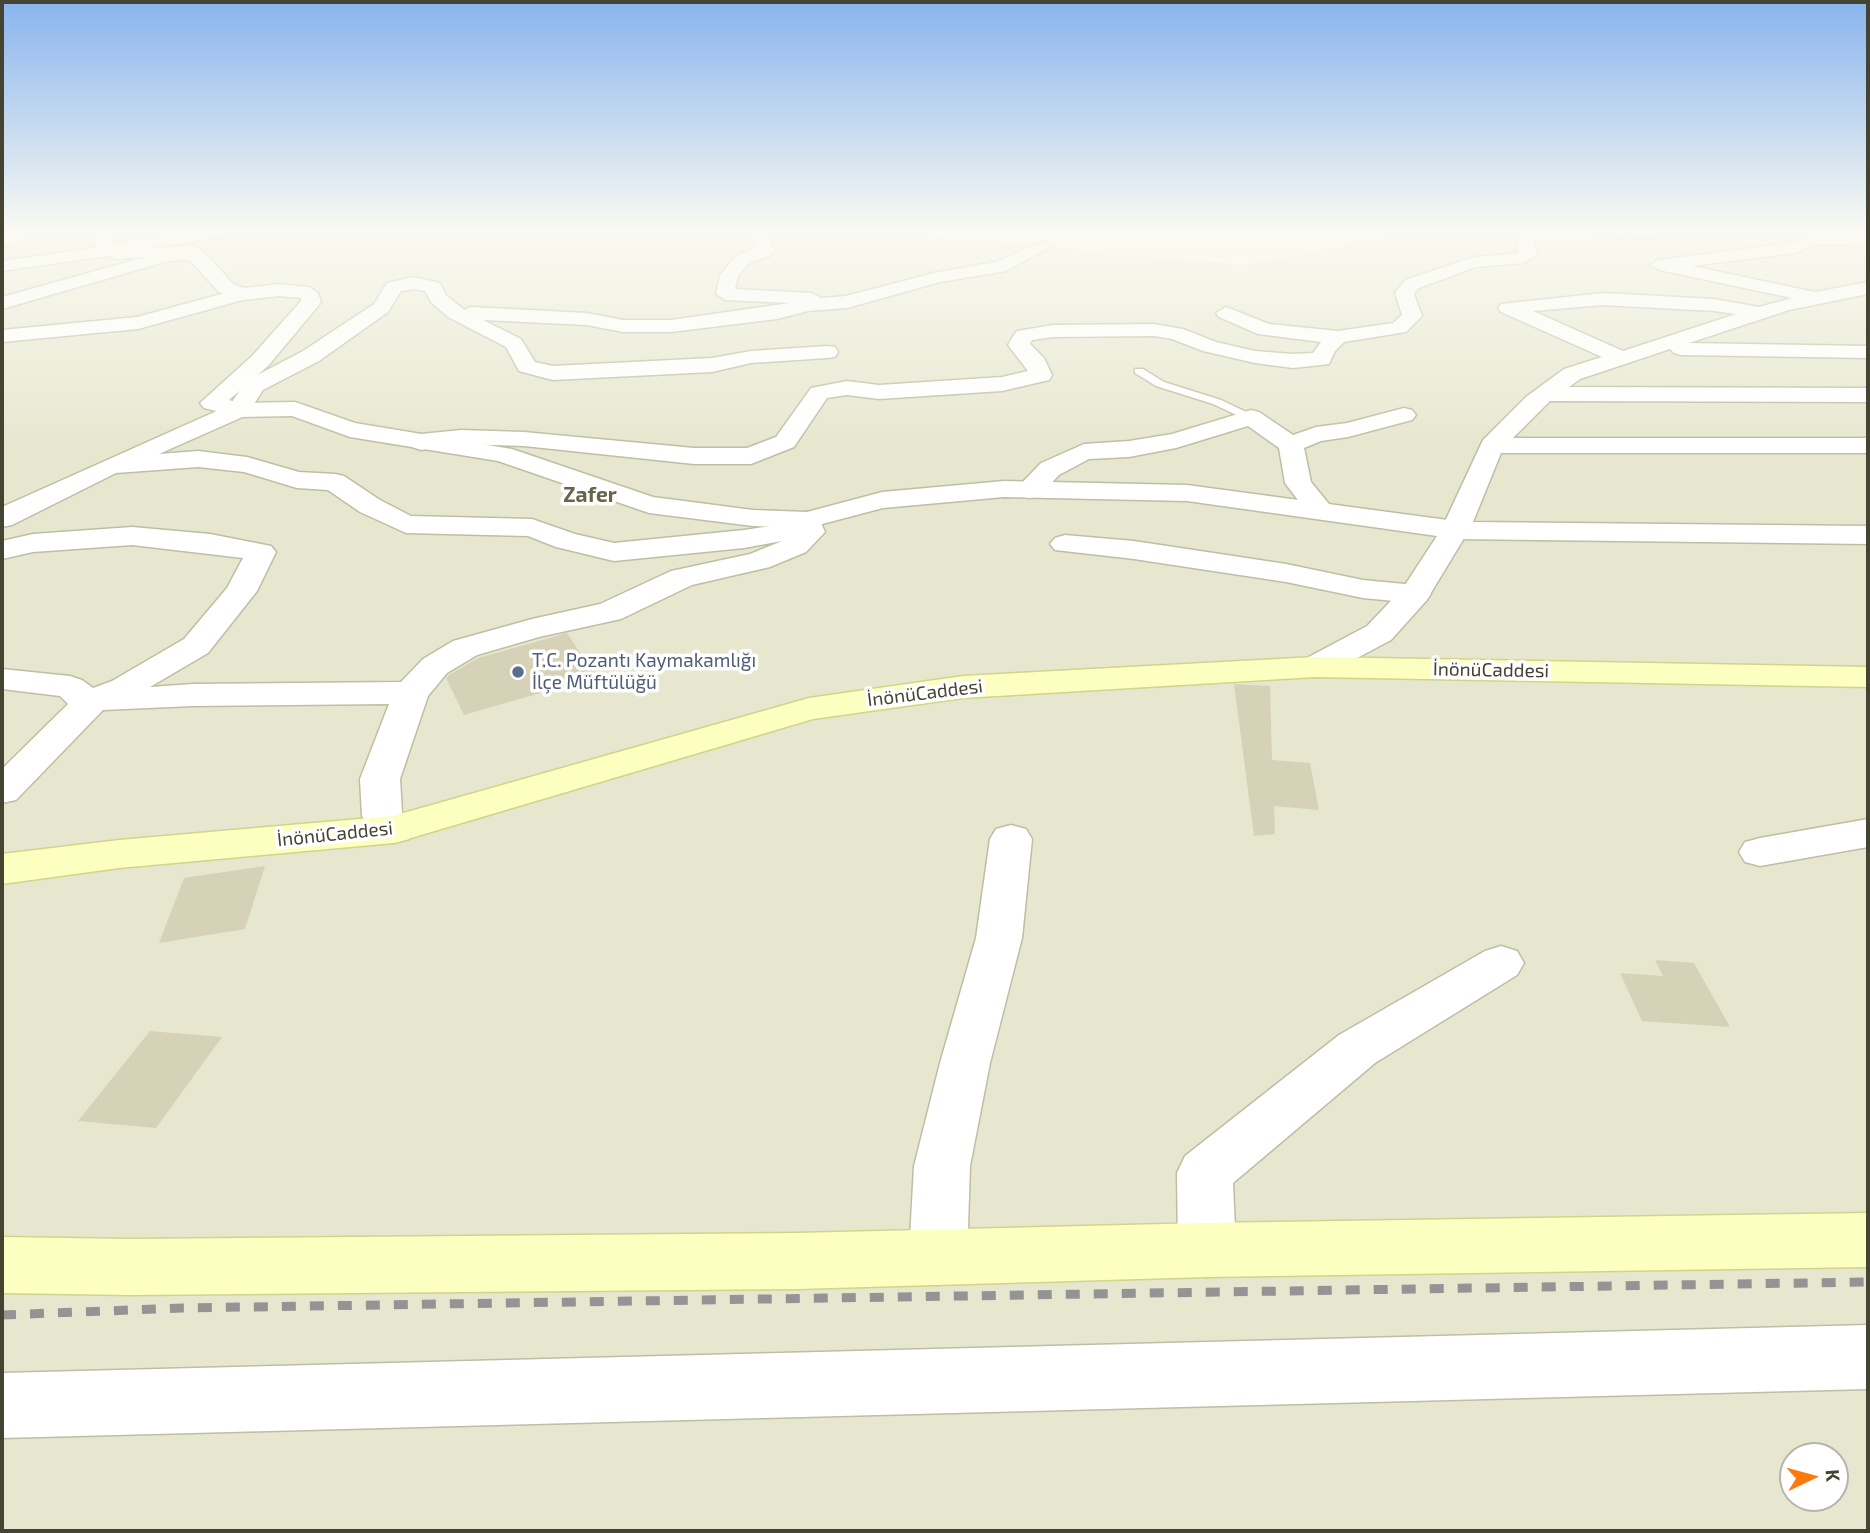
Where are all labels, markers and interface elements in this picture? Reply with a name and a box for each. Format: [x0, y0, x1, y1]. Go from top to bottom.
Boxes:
district label: Zafer [563, 482, 617, 508]
place label: T.C. Pozantı Kaymakamlığı İlçe Müftülüğü [532, 650, 756, 694]
street label: İnönüCaddesi [1433, 658, 1549, 682]
marker: T.C. Pozantı Kaymakamlığı İlçe Müftülüğü [510, 664, 526, 680]
street label: İnönüCaddesi [866, 675, 984, 711]
street label: İnönüCaddesi [276, 817, 394, 851]
north arrow [1779, 1442, 1849, 1512]
text: K [1821, 1468, 1845, 1482]

